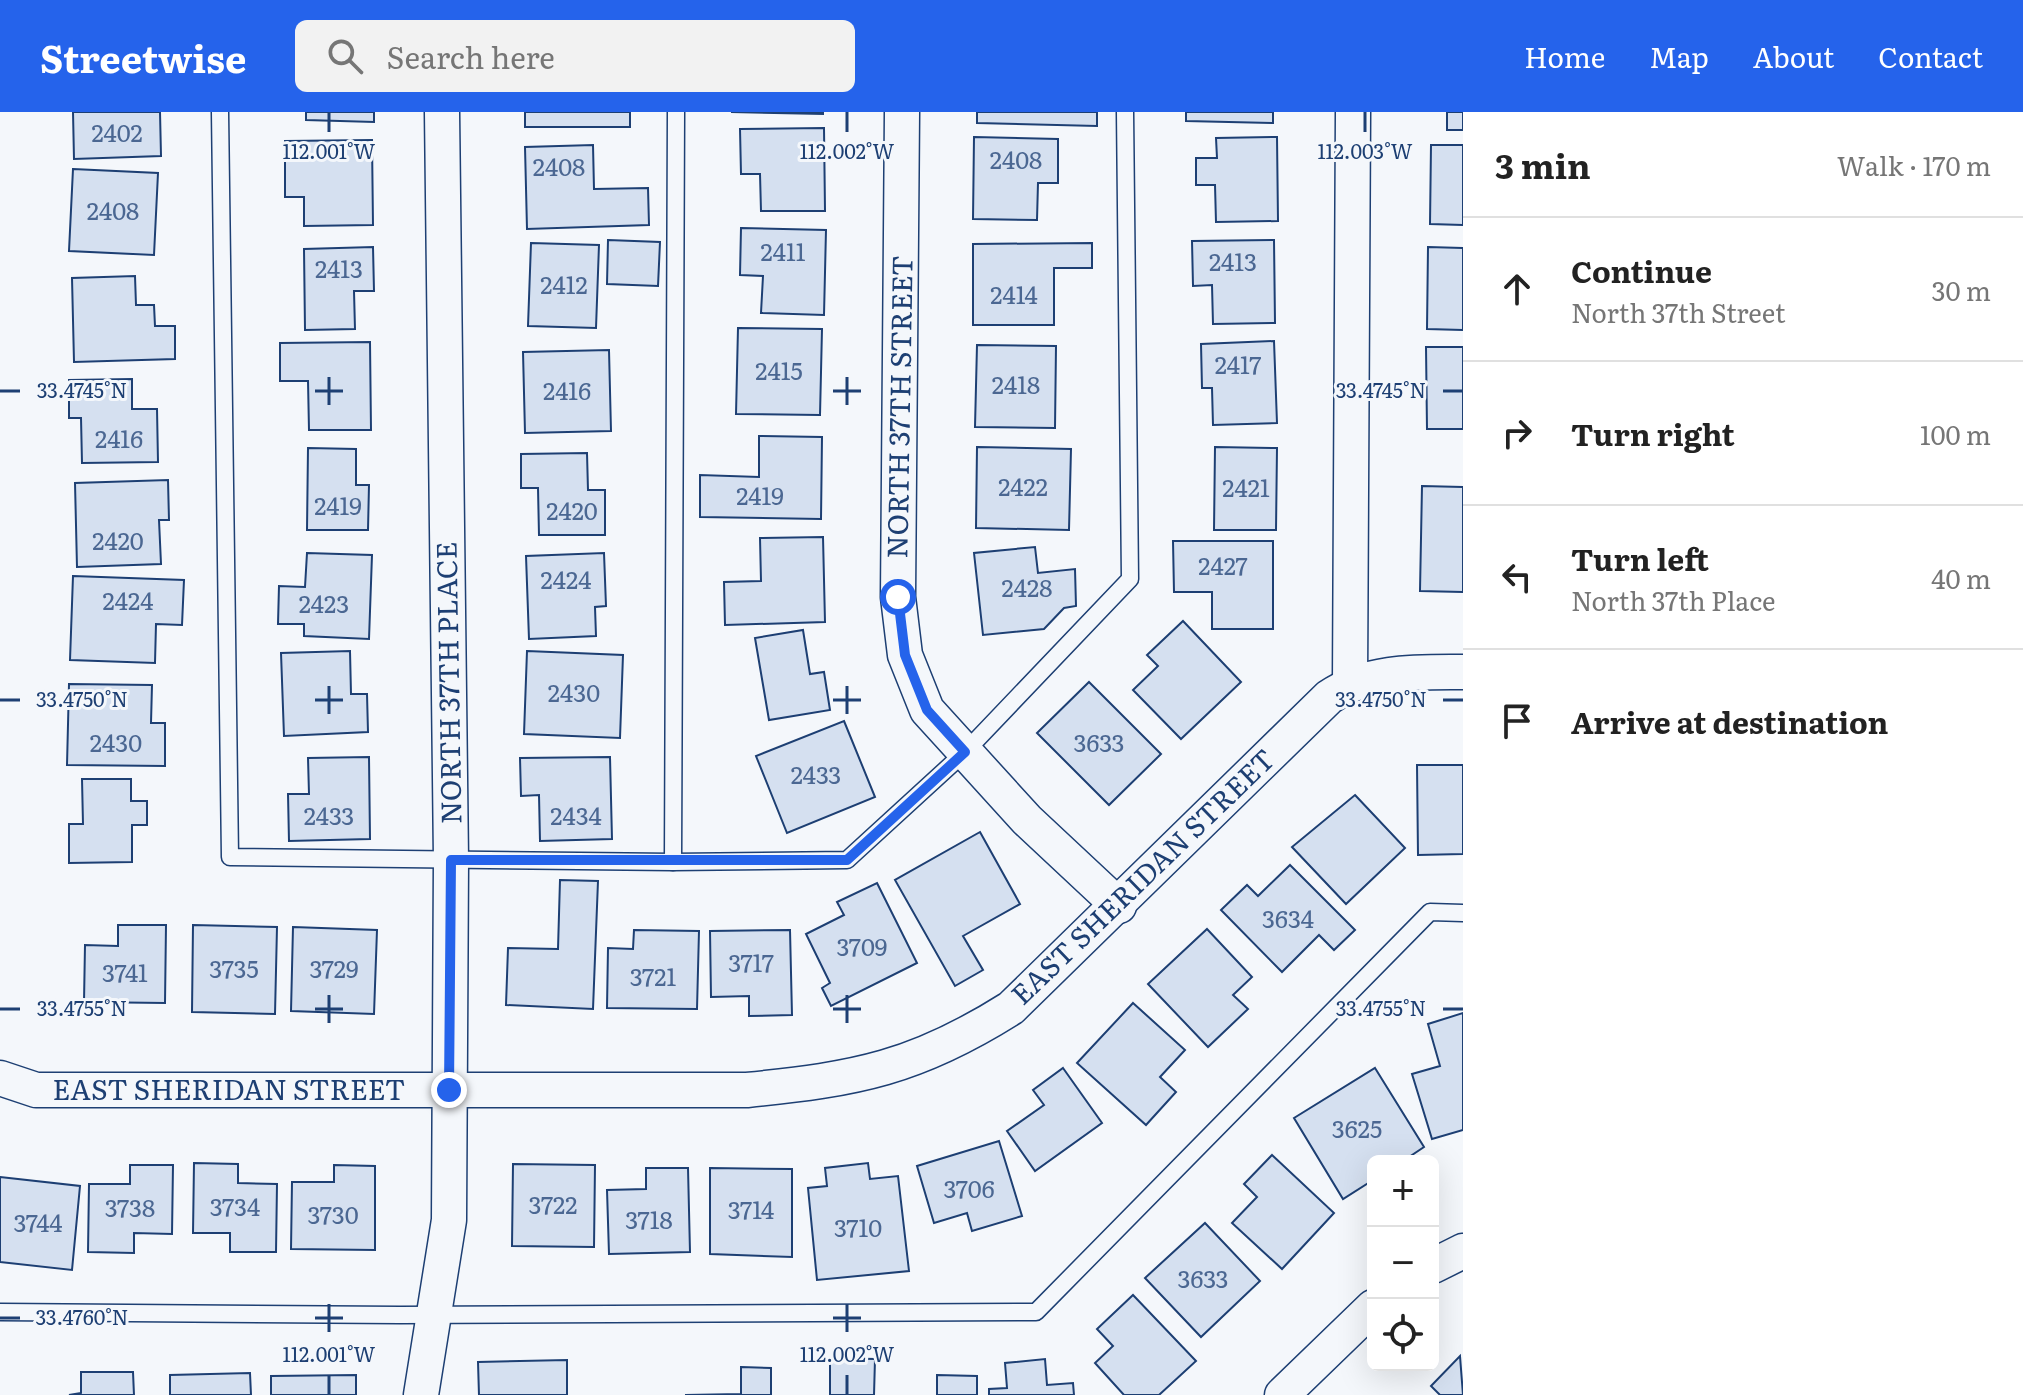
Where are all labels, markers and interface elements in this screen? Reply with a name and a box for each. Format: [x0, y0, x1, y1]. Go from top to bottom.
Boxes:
search box [295, 20, 855, 92]
text: Streetwise [40, 28, 247, 85]
icon: search [323, 34, 367, 78]
text: Search here [387, 34, 555, 78]
text: Home [1524, 35, 1605, 77]
text: Map [1649, 35, 1709, 77]
text: About [1753, 35, 1834, 77]
text: Contact [1878, 35, 1983, 77]
house number: 2402 [91, 114, 143, 149]
text: 112.001°W [283, 135, 376, 165]
text: 112.002°W [800, 135, 894, 165]
text: 112.003°W [1317, 135, 1413, 165]
text: 3 min [1495, 139, 1591, 189]
house number: 2408 [990, 141, 1042, 176]
text: Walk · 170 m [1837, 145, 1991, 184]
house number: 2408 [533, 148, 585, 183]
house number: 2408 [87, 192, 139, 227]
house number: 2411 [761, 233, 806, 268]
house number: 2413 [1209, 243, 1257, 278]
text: Continue [1571, 248, 1712, 292]
house number: 2413 [315, 250, 363, 285]
street label: NORTH 37TH STREET [874, 255, 922, 559]
house number: 2412 [540, 266, 588, 301]
icon: ahead [1495, 267, 1539, 311]
text: 30 m [1931, 270, 1991, 309]
house number: 2414 [990, 276, 1038, 311]
text: North 37th Street [1571, 292, 1785, 331]
house number: 2417 [1215, 346, 1261, 381]
house number: 2415 [755, 352, 803, 387]
house number: 2418 [992, 366, 1040, 401]
house number: 2416 [543, 372, 591, 407]
text: 33.4745°N [37, 374, 127, 404]
text: 33.4745°N [1336, 374, 1426, 404]
icon: right [1495, 411, 1539, 455]
text: Turn right [1571, 411, 1735, 455]
text: 100 m [1920, 414, 1991, 453]
house number: 2416 [95, 420, 143, 455]
house number: 2422 [998, 468, 1048, 503]
house number: 2421 [1222, 469, 1270, 504]
house number: 2419 [736, 477, 784, 512]
house number: 2419 [314, 487, 362, 522]
house number: 2420 [546, 492, 598, 527]
house number: 2420 [92, 522, 144, 557]
text: Turn left [1571, 536, 1709, 580]
street label: NORTH 37TH PLACE [424, 541, 470, 825]
house number: 2427 [1198, 547, 1248, 582]
icon: left [1495, 555, 1539, 599]
text: 40 m [1931, 558, 1991, 597]
house number: 2424 [541, 561, 591, 596]
house number: 2428 [1002, 569, 1052, 604]
route start [880, 579, 916, 615]
text: North 37th Place [1571, 580, 1776, 619]
house number: 2424 [103, 582, 153, 617]
house number: 2423 [299, 585, 349, 620]
house number: 2430 [548, 674, 600, 709]
text: 33.4750°N [36, 683, 128, 713]
text: 33.4750°N [1335, 683, 1427, 713]
icon: arrive [1495, 699, 1539, 743]
text: Arrive at destination [1571, 699, 1888, 743]
house number: 2430 [90, 724, 142, 759]
house number: 3633 [1073, 724, 1125, 759]
street label: EAST SHERIDAN STREET [1000, 738, 1283, 1013]
house number: 2433 [791, 756, 841, 791]
house number: 2433 [304, 797, 354, 832]
house number: 2434 [550, 797, 602, 832]
house number: 3634 [1262, 900, 1314, 935]
house number: 3709 [837, 928, 887, 963]
house number: 3717 [728, 944, 774, 979]
house number: 3735 [209, 950, 259, 985]
house number: 3729 [309, 950, 359, 985]
house number: 3741 [102, 954, 148, 989]
house number: 3721 [630, 958, 676, 993]
text: 33.4755°N [37, 992, 127, 1022]
text: 33.4755°N [1336, 992, 1426, 1022]
street label: EAST SHERIDAN STREET [53, 1067, 405, 1109]
route end [431, 1072, 467, 1108]
house number: 3625 [1332, 1110, 1382, 1145]
map controls [1367, 1155, 1439, 1371]
button: + [1367, 1155, 1439, 1227]
house number: 3706 [943, 1170, 995, 1205]
house number: 3722 [529, 1186, 577, 1221]
house number: 3734 [210, 1188, 260, 1223]
house number: 3738 [105, 1189, 155, 1224]
house number: 3714 [728, 1191, 774, 1226]
house number: 3730 [307, 1196, 359, 1231]
house number: 3718 [625, 1201, 673, 1236]
house number: 3744 [13, 1204, 63, 1239]
house number: 3710 [834, 1209, 882, 1244]
button: − [1367, 1227, 1439, 1299]
house number: 3633 [1177, 1260, 1229, 1295]
button: locate [1367, 1299, 1439, 1371]
text: 33.4760°N [36, 1301, 128, 1331]
text: 112.001°W [283, 1338, 376, 1368]
text: 112.002°W [800, 1338, 894, 1368]

